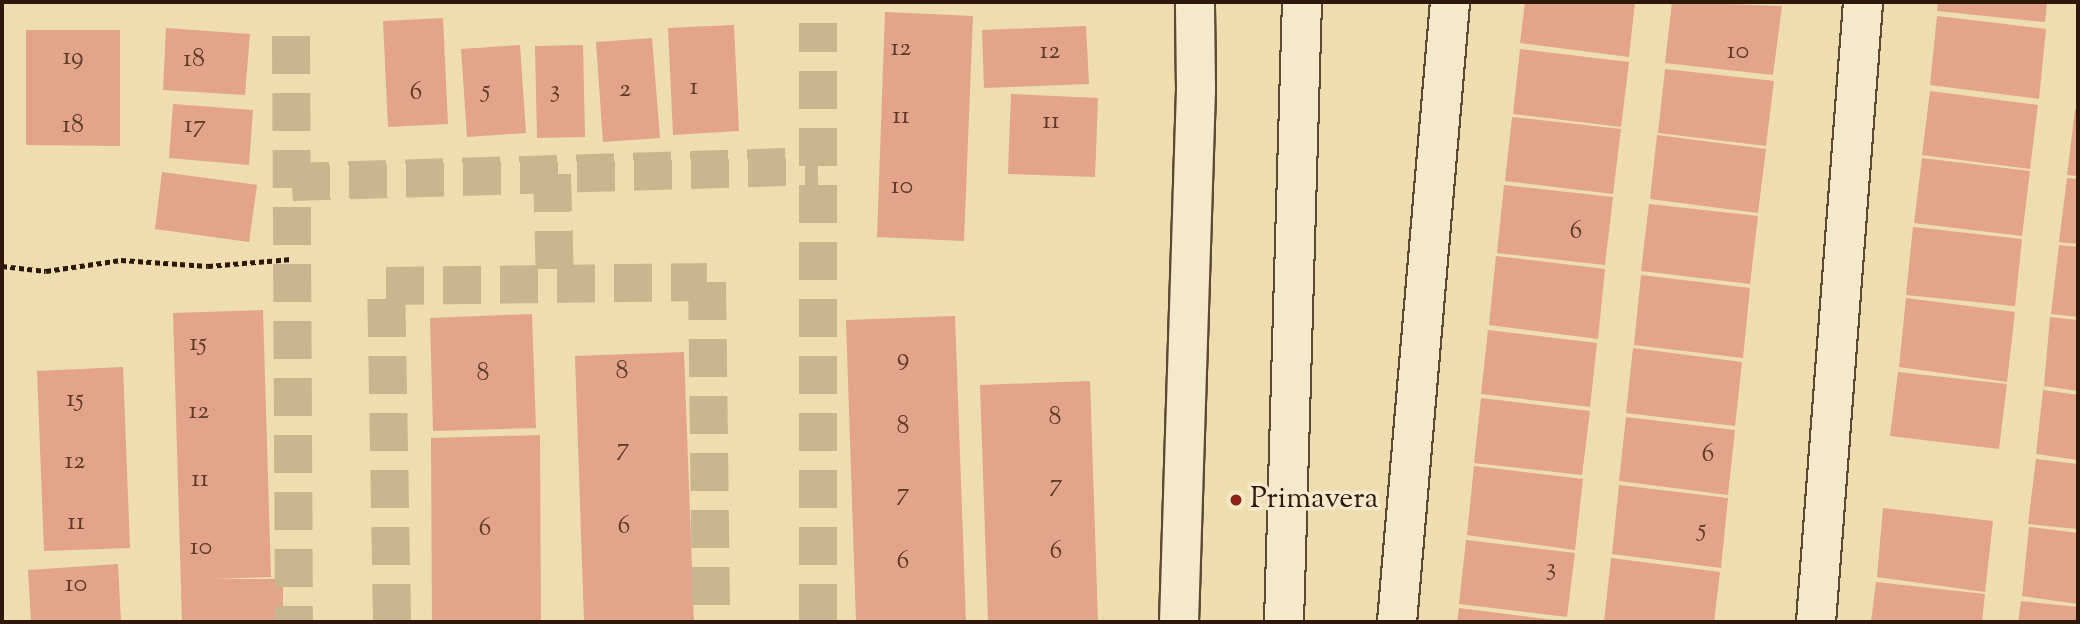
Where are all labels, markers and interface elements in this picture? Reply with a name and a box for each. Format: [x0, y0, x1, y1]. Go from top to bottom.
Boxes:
house number: 12 [890, 33, 912, 65]
house number: 12 [1039, 36, 1061, 68]
house number: 10 [1727, 36, 1749, 68]
house number: 19 [62, 42, 84, 74]
house number: 18 [183, 44, 205, 76]
house number: 1 [690, 72, 698, 104]
house number: 2 [619, 74, 631, 106]
house number: 5 [482, 75, 490, 107]
house number: 3 [550, 75, 560, 107]
house number: 6 [410, 77, 422, 109]
house number: 11 [892, 101, 910, 133]
house number: 11 [1042, 106, 1060, 138]
house number: 18 [62, 110, 84, 142]
house number: 17 [184, 110, 206, 142]
house number: 10 [891, 171, 913, 203]
house number: 6 [1570, 216, 1582, 248]
house number: 15 [189, 328, 207, 360]
house number: 9 [897, 343, 909, 375]
house number: 8 [616, 356, 628, 388]
house number: 8 [477, 358, 489, 390]
house number: 15 [66, 384, 84, 416]
house number: 12 [188, 396, 210, 428]
house number: 8 [1049, 402, 1061, 434]
house number: 8 [897, 411, 909, 443]
house number: 7 [616, 433, 630, 465]
house number: 6 [1702, 439, 1714, 471]
house number: 12 [64, 446, 86, 478]
house number: 11 [191, 464, 209, 496]
house number: 7 [1049, 469, 1063, 501]
house number: 7 [896, 478, 910, 510]
place label: Primavera [1250, 482, 1378, 518]
marker: Primavera [1228, 492, 1244, 508]
house number: 11 [67, 507, 85, 539]
house number: 6 [618, 511, 630, 543]
house number: 6 [479, 513, 491, 545]
house number: 5 [1698, 514, 1706, 546]
house number: 10 [190, 532, 212, 564]
house number: 6 [1050, 536, 1062, 568]
house number: 6 [897, 546, 909, 578]
house number: 3 [1546, 553, 1556, 585]
house number: 10 [65, 569, 87, 601]

